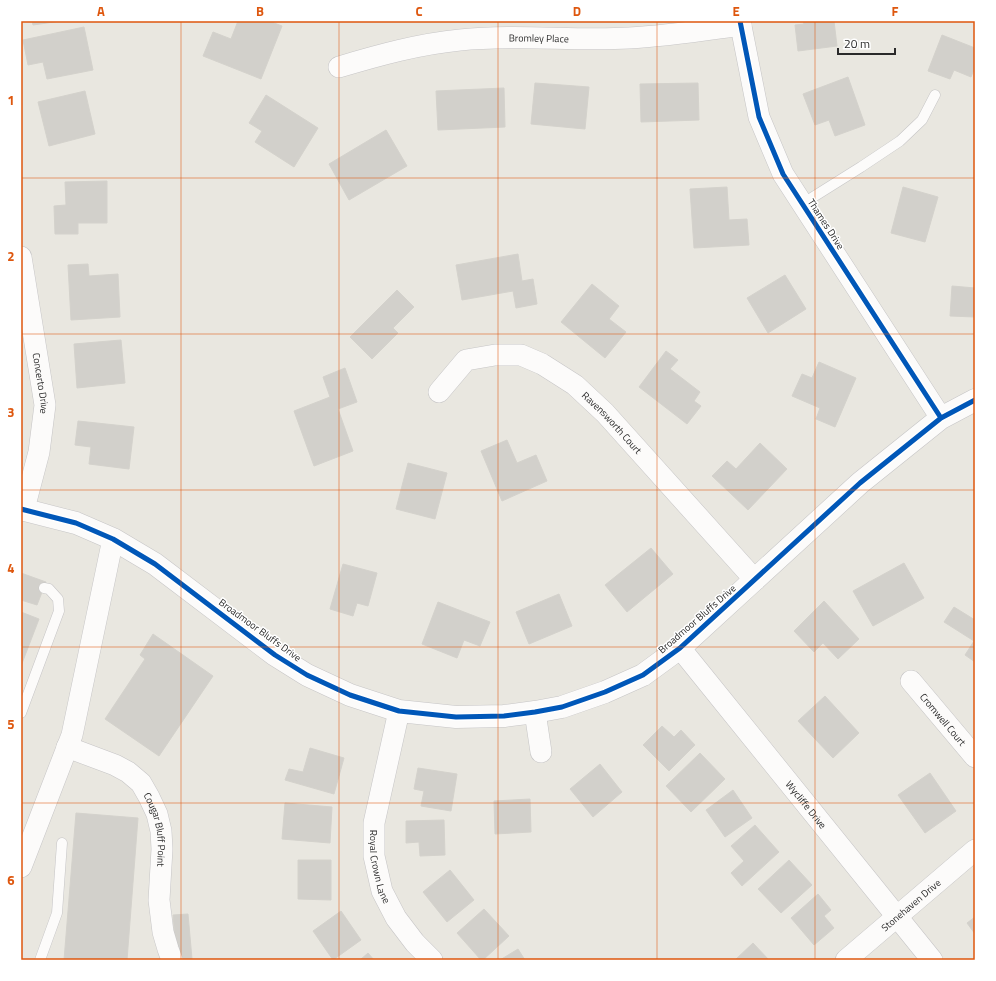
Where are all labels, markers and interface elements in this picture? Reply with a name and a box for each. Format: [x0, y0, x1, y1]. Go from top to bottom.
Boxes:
text: A [97, 1, 105, 21]
text: B [256, 1, 264, 21]
text: C [415, 1, 423, 21]
text: D [573, 1, 581, 21]
text: E [732, 1, 740, 21]
text: F [892, 1, 899, 21]
street label: Bromley Place [509, 30, 569, 46]
scale bar [838, 30, 895, 56]
text: 20 m [844, 34, 870, 53]
text: 1 [7, 90, 15, 110]
street label: Thames Drive [804, 196, 848, 252]
text: 2 [7, 246, 15, 266]
street label: Concerto Drive [29, 352, 53, 415]
street label: Ravensworth Court [579, 388, 646, 457]
text: 3 [7, 402, 15, 422]
text: 4 [7, 558, 15, 578]
street label: Broadmoor Bluffs Drive [655, 581, 739, 657]
street label: Broadmoor Bluffs Drive [216, 595, 304, 665]
street label: Cromwell Court [917, 690, 970, 749]
text: 5 [7, 714, 15, 734]
street label: Wycliffe Drive [782, 777, 830, 832]
street label: Cougar Bluff Point [140, 789, 170, 868]
street label: Royal Crown Lane [367, 830, 395, 906]
text: 6 [7, 870, 15, 890]
street label: Stonehaven Drive [878, 875, 944, 935]

